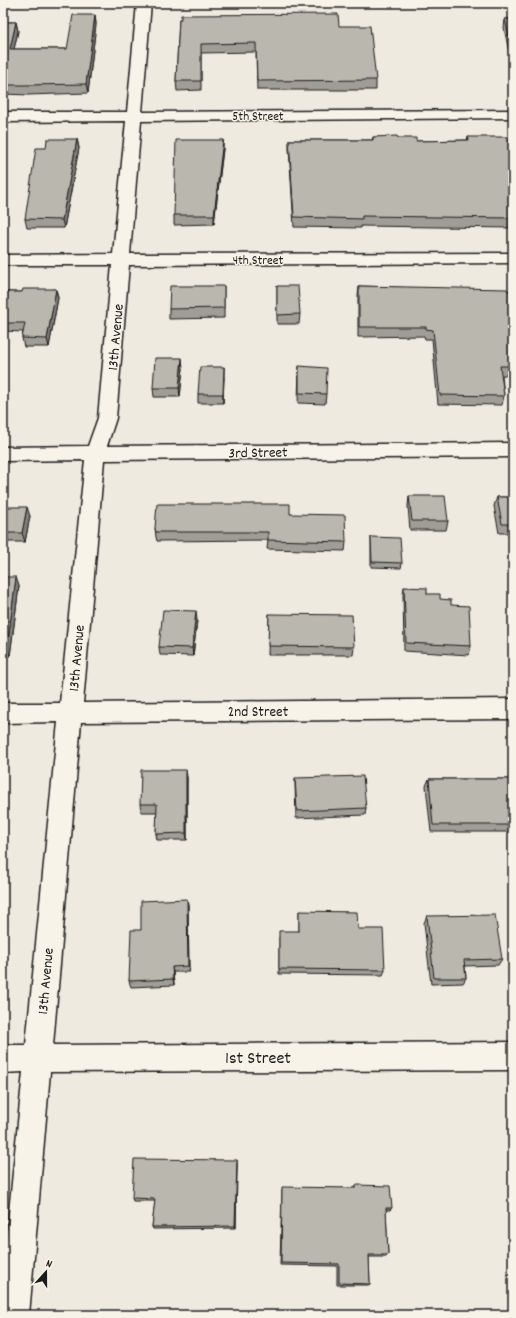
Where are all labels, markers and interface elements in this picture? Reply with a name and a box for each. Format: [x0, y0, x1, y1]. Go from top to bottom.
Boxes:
street label: 5th Street [232, 108, 284, 127]
street label: 4th Street [233, 252, 284, 271]
street label: 13th Avenue [103, 303, 131, 371]
street label: 3rd Street [228, 442, 288, 466]
street label: 13th Avenue [64, 624, 92, 692]
street label: 2nd Street [228, 702, 289, 724]
street label: 13th Avenue [33, 947, 61, 1015]
street label: 1st Street [225, 1047, 291, 1072]
north arrow [26, 1252, 66, 1292]
text: N [43, 1256, 55, 1273]

